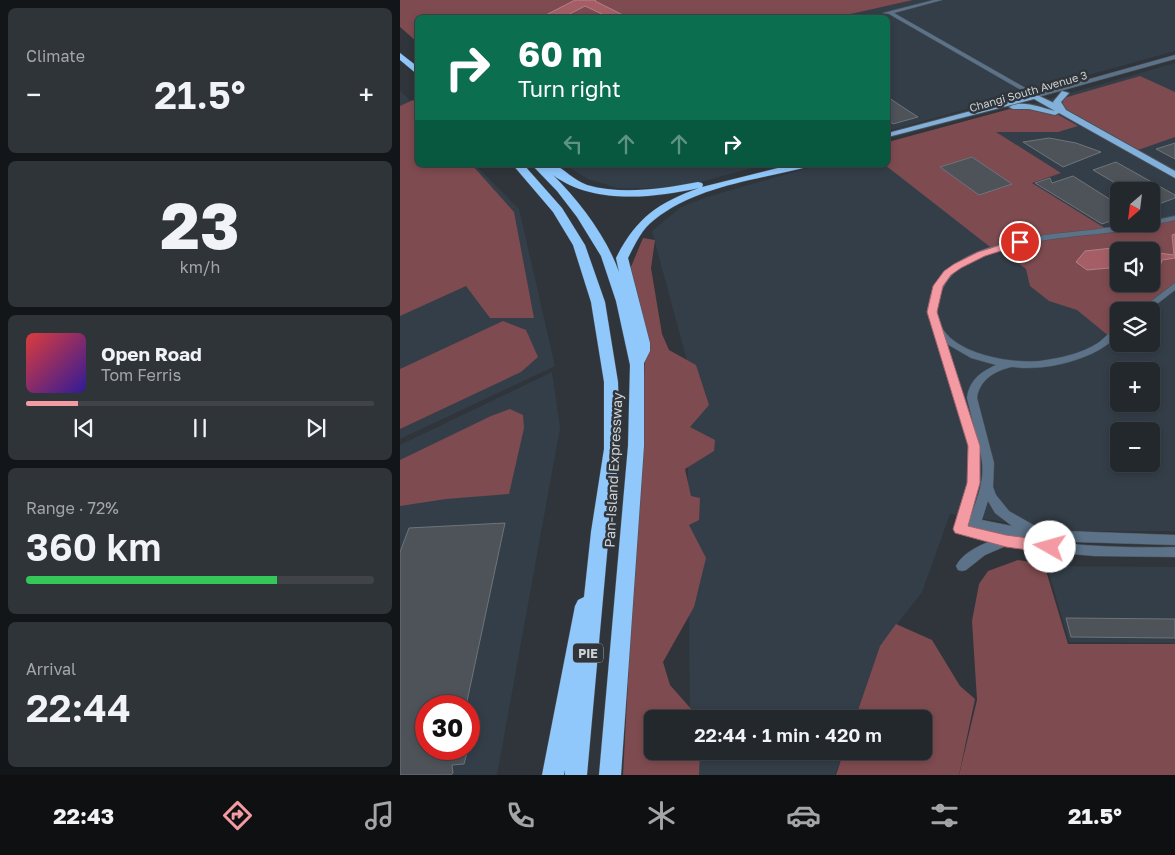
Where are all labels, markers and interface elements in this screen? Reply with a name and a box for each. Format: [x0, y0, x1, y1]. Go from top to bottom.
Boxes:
text: 60 m [518, 33, 602, 75]
icon: right [435, 35, 500, 100]
text: Climate [26, 46, 85, 66]
street label: Changi South Avenue 3 [968, 68, 1088, 114]
text: 21.5° [154, 72, 246, 117]
text: Turn right [518, 75, 621, 102]
text: − [26, 78, 41, 111]
text: + [359, 78, 374, 111]
icon: left [559, 130, 587, 158]
icon: ahead [612, 130, 640, 158]
icon: ahead [665, 130, 693, 158]
icon: right [718, 130, 746, 158]
north arrow [1110, 182, 1160, 232]
map controls [1110, 182, 1160, 472]
text: 23 [160, 185, 240, 263]
pin [999, 221, 1041, 263]
icon: arrive [1006, 228, 1034, 256]
button: sound [1110, 242, 1160, 292]
text: km/h [180, 257, 220, 277]
button: layers [1110, 302, 1160, 352]
text: Open Road [101, 342, 202, 365]
button: + [1110, 362, 1160, 412]
text: Tom Ferris [101, 365, 181, 385]
street label: Pan-Island Expressway [600, 392, 626, 548]
icon: previous [70, 414, 98, 442]
icon: pause [186, 414, 214, 442]
icon: next [302, 414, 330, 442]
button: − [1110, 422, 1160, 472]
text: Range · 72% [26, 498, 119, 518]
position arrow [1023, 520, 1075, 572]
text: 360 km [26, 524, 162, 569]
road number: PIE [573, 644, 603, 662]
text: Arrival [26, 659, 76, 679]
text: 22:44 [26, 685, 131, 730]
speed limit sign: 30 [415, 695, 480, 760]
text: 22:44 · 1 min · 420 m [694, 723, 882, 746]
icon: directions [220, 798, 255, 833]
icon: music [362, 798, 397, 833]
icon: phone [503, 798, 538, 833]
icon: climate [644, 798, 679, 833]
icon: car [786, 798, 821, 833]
icon: filters [927, 798, 962, 833]
text: 22:43 [53, 802, 114, 829]
text: 21.5° [1068, 802, 1122, 829]

